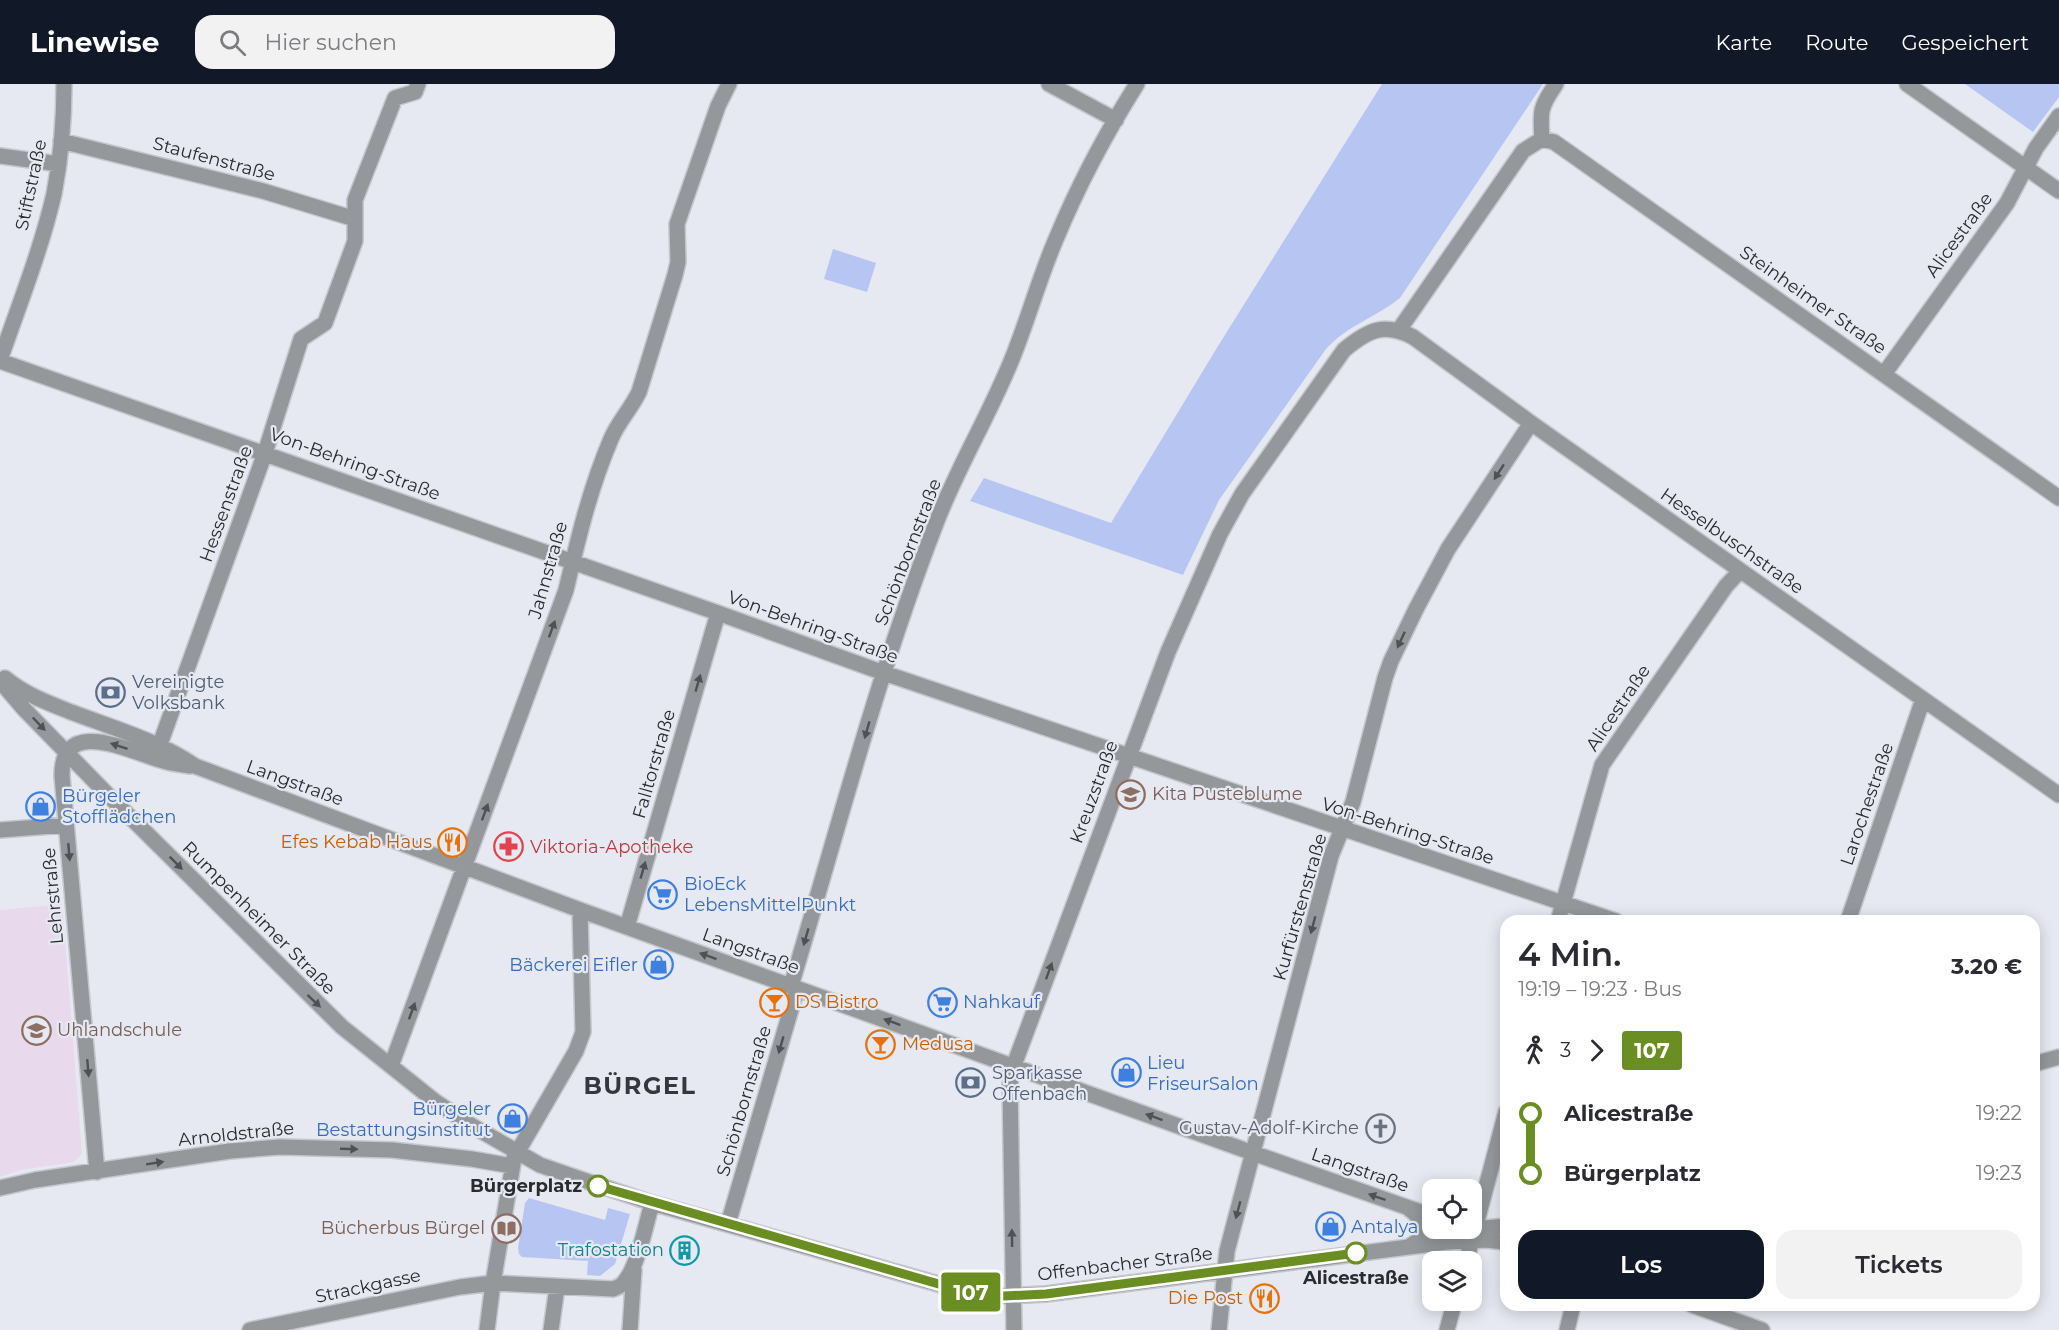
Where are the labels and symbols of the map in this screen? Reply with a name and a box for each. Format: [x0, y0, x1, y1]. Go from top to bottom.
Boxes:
street label: Staufenstraße [150, 132, 278, 186]
street label: Stiftstraße [11, 137, 51, 233]
street label: Alicestraße [1921, 188, 1997, 282]
street label: Steinheimer Straße [1735, 241, 1891, 359]
street label: Von-Behring-Straße [267, 423, 443, 505]
street label: Hessenstraße [195, 443, 257, 565]
one-way arrow [1493, 464, 1504, 480]
street label: Schönbornstraße [870, 475, 946, 629]
street label: Hesselbuschstraße [1656, 483, 1808, 599]
street label: Jahnstraße [523, 519, 572, 622]
street label: Von-Behring-Straße [725, 586, 901, 668]
one-way arrow [547, 620, 557, 638]
one-way arrow [1396, 632, 1406, 650]
street label: Alicestraße [1581, 660, 1655, 755]
place label: Vereinigte Volksbank [132, 671, 225, 714]
one-way arrow [693, 674, 703, 692]
bank icon: Vereinigte Volksbank [95, 676, 127, 708]
street label: Falltorstraße [628, 707, 680, 821]
one-way arrow [32, 717, 46, 731]
one-way arrow [862, 721, 871, 739]
street label: Kreuzstraße [1065, 737, 1123, 846]
street label: Larochestraße [1836, 739, 1898, 868]
one-way arrow [110, 741, 128, 751]
street label: Langstraße [243, 755, 347, 811]
school or university icon: Kita Pusteblume [1115, 778, 1147, 810]
place label: Kita Pusteblume [1152, 783, 1303, 805]
place label: Bürgeler Stofflädchen [62, 785, 176, 828]
shop icon: Bürgeler Stofflädchen [25, 790, 57, 822]
street label: Von-Behring-Straße [1319, 793, 1497, 869]
one-way arrow [480, 803, 490, 821]
restaurant icon: Efes Kebab Haus [437, 826, 469, 858]
place label: Efes Kebab Haus [281, 831, 432, 853]
pharmacy icon: Viktoria-Apotheke [493, 831, 525, 863]
street label: Kurfürstenstraße [1268, 831, 1332, 983]
place label: Viktoria-Apotheke [530, 836, 693, 858]
street label: Rumpenheimer Straße [178, 837, 340, 999]
one-way arrow [64, 843, 74, 862]
street label: Lehrstraße [38, 847, 68, 945]
one-way arrow [169, 856, 183, 870]
one-way arrow [639, 861, 648, 879]
place label: BioEck LebensMittelPunkt [684, 873, 856, 916]
supermarket icon: BioEck LebensMittelPunkt [647, 878, 679, 910]
one-way arrow [1308, 916, 1317, 934]
street label: Langstraße [699, 923, 803, 979]
one-way arrow [801, 928, 810, 946]
shop icon: Bäckerei Eifler [643, 949, 675, 981]
one-way arrow [699, 951, 717, 961]
place label: Bäckerei Eifler [509, 954, 638, 976]
one-way arrow [1045, 962, 1054, 980]
bar icon: DS Bistro [758, 986, 790, 1018]
supermarket icon: Nahkauf [926, 986, 958, 1018]
place label: DS Bistro [795, 991, 878, 1013]
place label: Nahkauf [963, 991, 1041, 1013]
one-way arrow [307, 994, 322, 1008]
one-way arrow [407, 1002, 417, 1020]
school or university icon: Uhlandschule [20, 1014, 52, 1046]
one-way arrow [883, 1016, 901, 1026]
place label: Uhlandschule [57, 1019, 182, 1041]
street label: Schönbornstraße [712, 1023, 776, 1179]
bar icon: Medusa [865, 1028, 897, 1060]
place label: Medusa [902, 1033, 974, 1055]
one-way arrow [776, 1036, 785, 1054]
place label: Lieu FriseurSalon [1147, 1052, 1259, 1095]
shop icon: Lieu FriseurSalon [1110, 1057, 1142, 1089]
one-way arrow [83, 1058, 93, 1077]
place label: Sparkasse Offenbach [992, 1062, 1087, 1105]
bank icon: Sparkasse Offenbach [955, 1067, 987, 1099]
district label: BÜRGEL [583, 1071, 697, 1100]
place label: Bürgeler Bestattungsinstitut [316, 1098, 491, 1141]
shop icon: Bürgeler Bestattungsinstitut [496, 1103, 528, 1135]
one-way arrow [1145, 1111, 1163, 1121]
church icon: Gustav-Adolf-Kirche [1364, 1112, 1396, 1144]
street label: Arnoldstraße [177, 1117, 295, 1151]
place label: Gustav-Adolf-Kirche [1179, 1117, 1359, 1139]
street label: Langstraße [1308, 1143, 1412, 1197]
one-way arrow [339, 1144, 358, 1153]
one-way arrow [146, 1158, 165, 1167]
place label: Bürgerplatz [470, 1175, 582, 1197]
marker: Bürgerplatz [587, 1175, 609, 1197]
one-way arrow [1368, 1191, 1386, 1201]
one-way arrow [1233, 1201, 1242, 1219]
shop icon: Antalya [1314, 1211, 1346, 1243]
library icon: Bücherbus Bürgel [490, 1212, 522, 1244]
place label: Antalya [1351, 1216, 1418, 1238]
place label: Bücherbus Bürgel [321, 1217, 485, 1239]
one-way arrow [1007, 1228, 1017, 1247]
building icon: Trafostation [669, 1234, 701, 1266]
place label: Trafostation [558, 1239, 664, 1261]
street label: Offenbacher Straße [1036, 1242, 1214, 1286]
marker: Alicestraße [1345, 1242, 1367, 1264]
street label: Strackgasse [313, 1264, 423, 1308]
place label: Alicestraße [1302, 1267, 1409, 1289]
line badge: 107 [936, 1272, 1006, 1312]
restaurant icon: Die Post [1248, 1282, 1280, 1314]
place label: Die Post [1168, 1287, 1243, 1309]

